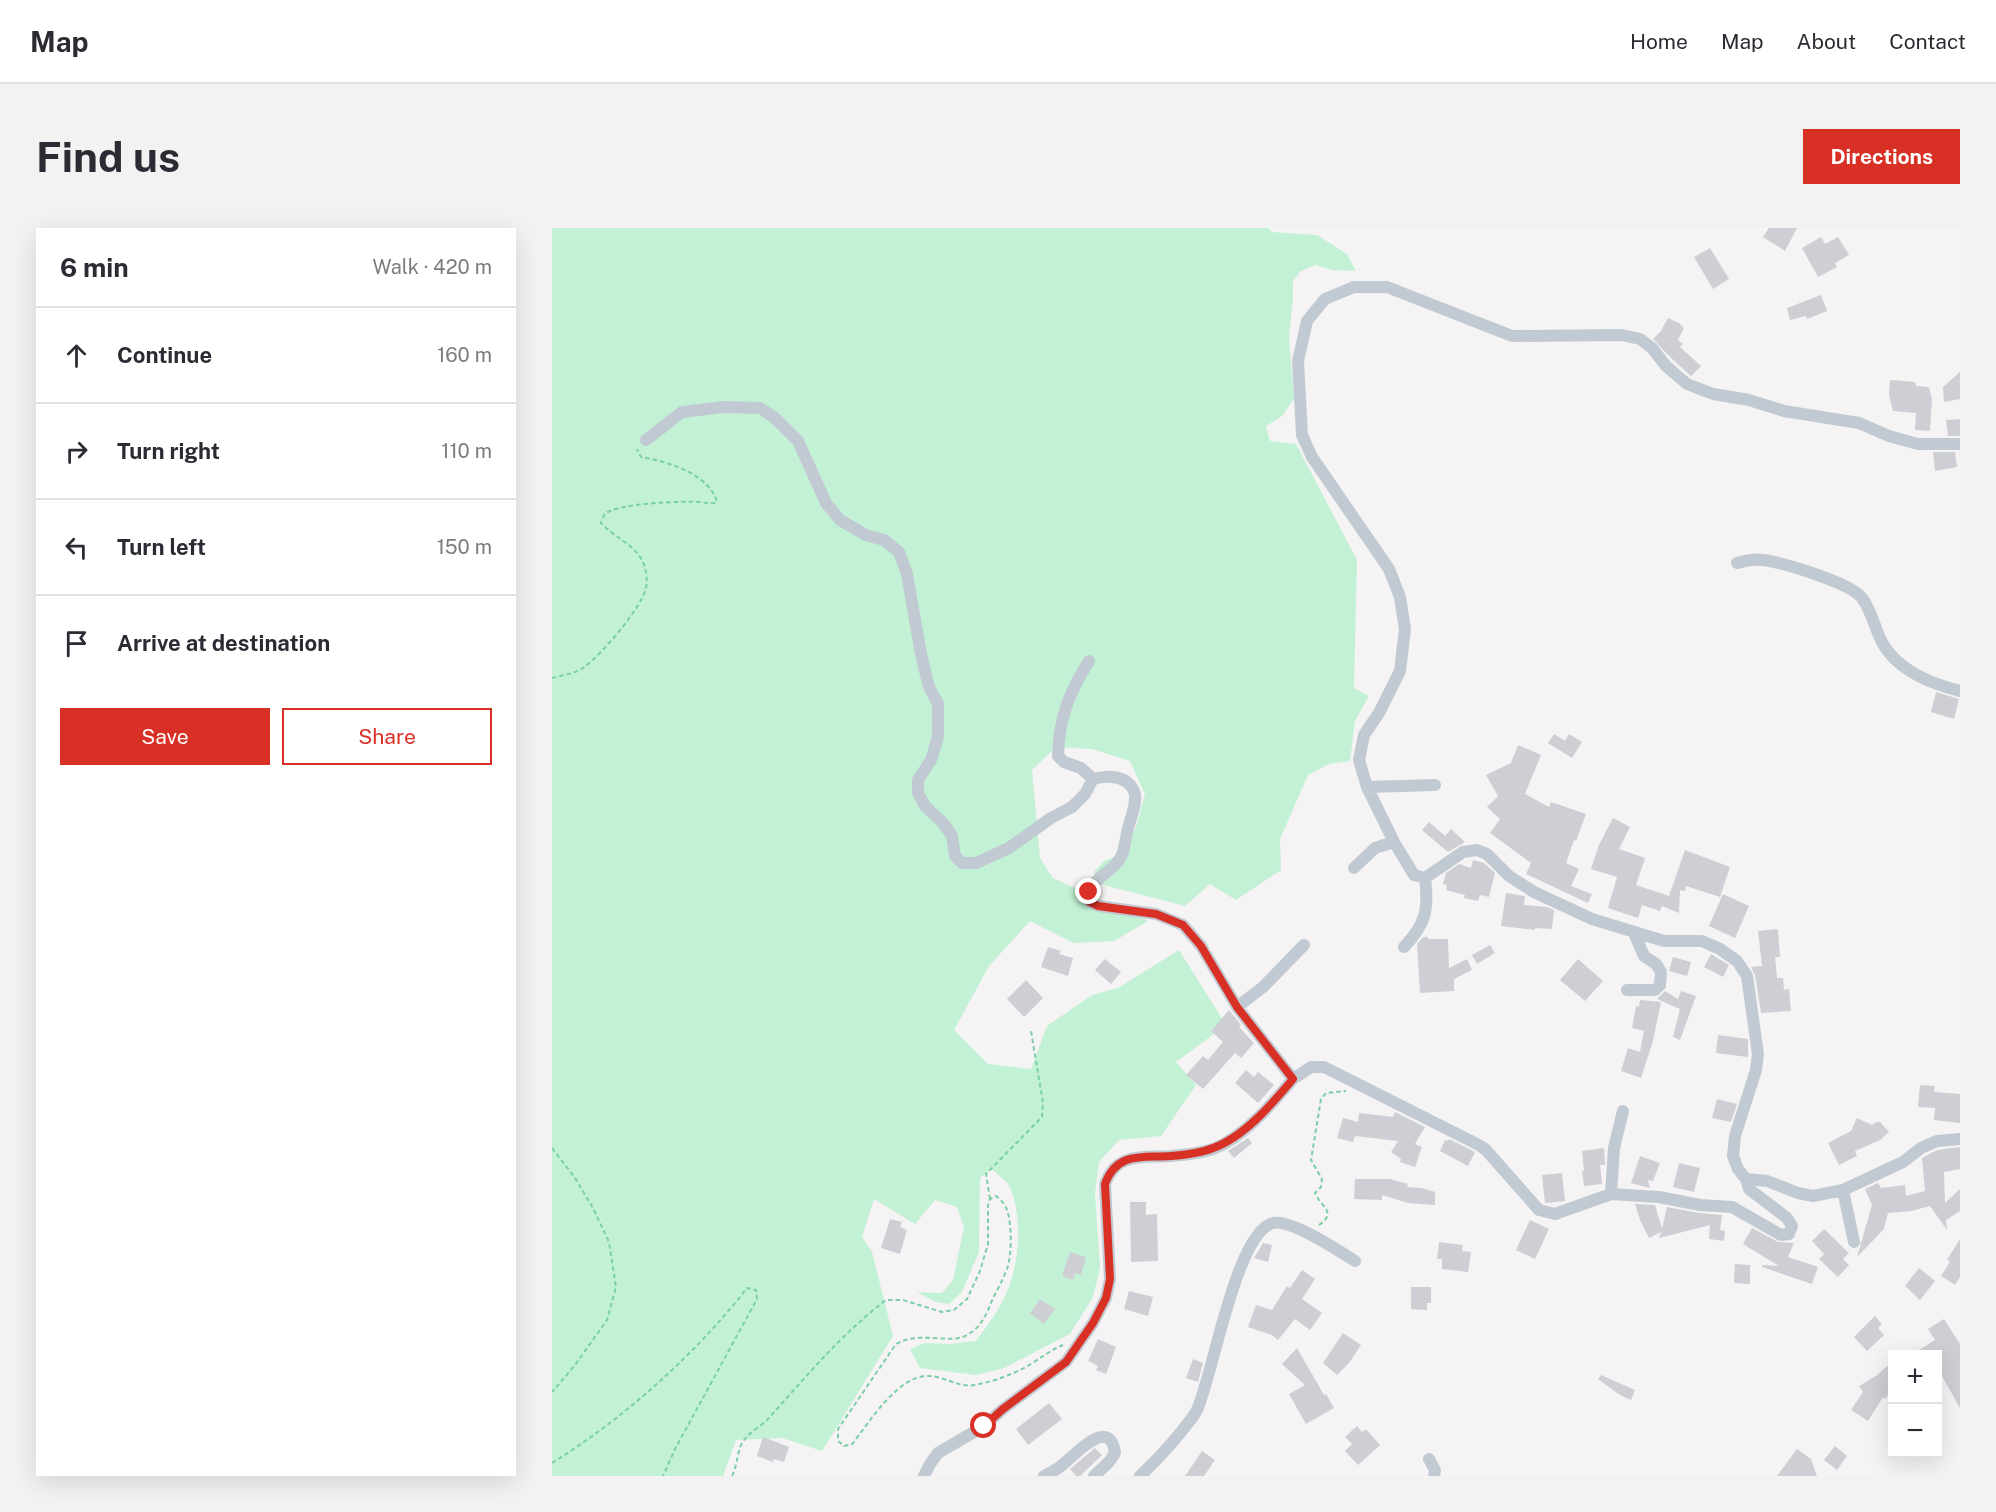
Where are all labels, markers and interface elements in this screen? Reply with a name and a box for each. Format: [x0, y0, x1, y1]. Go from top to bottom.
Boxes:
text: Map [30, 25, 89, 58]
text: Home [1630, 29, 1688, 54]
text: Map [1721, 29, 1764, 54]
text: About [1797, 29, 1856, 54]
text: Contact [1889, 29, 1966, 54]
button: Directions [1803, 129, 1960, 184]
text: Find us [36, 132, 180, 181]
text: 6 min [60, 252, 129, 283]
text: Walk · 420 m [372, 255, 492, 279]
icon: ahead [60, 339, 93, 372]
text: Continue [117, 342, 212, 368]
text: 160 m [437, 343, 492, 367]
icon: right [60, 435, 93, 468]
text: Turn right [117, 438, 220, 464]
text: 110 m [441, 439, 492, 463]
icon: left [60, 531, 93, 564]
text: Turn left [117, 534, 206, 560]
text: 150 m [437, 535, 492, 559]
icon: arrive [60, 627, 93, 660]
text: Arrive at destination [117, 630, 330, 656]
button: Save [60, 708, 270, 765]
button: Share [282, 708, 492, 765]
route end [1075, 878, 1101, 904]
map controls [1888, 1350, 1942, 1458]
button: + [1888, 1350, 1942, 1404]
button: − [1888, 1404, 1942, 1458]
route start [970, 1412, 996, 1438]

